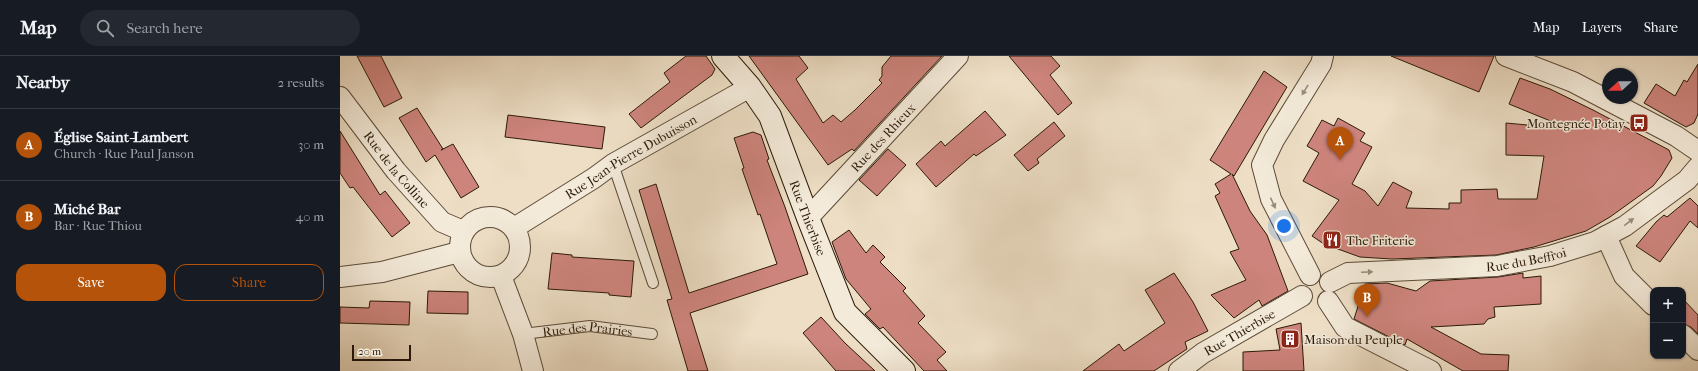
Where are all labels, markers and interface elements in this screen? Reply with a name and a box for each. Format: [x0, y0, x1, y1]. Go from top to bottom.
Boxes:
search box [80, 10, 360, 46]
text: Map [20, 17, 56, 39]
icon: search [94, 17, 116, 39]
text: Search here [126, 19, 203, 37]
text: Map [1533, 19, 1560, 36]
text: Layers [1582, 19, 1622, 36]
text: Share [1644, 19, 1678, 36]
north arrow [1602, 68, 1638, 104]
text: Nearby [16, 72, 70, 92]
text: 2 results [278, 75, 324, 90]
one-way arrow [1301, 84, 1308, 96]
street label: Rue des Rhieux [848, 100, 919, 175]
street label: Rue Jean-Pierre Dubuisson [562, 111, 700, 202]
bus stop icon: Montegnée Potay [1628, 112, 1650, 134]
place label: Montegnée Potay [1527, 116, 1626, 131]
pin: A [1327, 127, 1353, 160]
text: Église Saint-Lambert [54, 128, 188, 146]
street label: Rue de la Colline [361, 128, 433, 211]
text: A [25, 137, 33, 152]
text: 30 m [298, 137, 324, 152]
text: Church · Rue Paul Janson [54, 146, 194, 161]
street label: Rue Thierbise [787, 178, 829, 258]
one-way arrow [1270, 197, 1276, 208]
text: Miché Bar [54, 200, 121, 218]
text: B [25, 209, 33, 224]
text: 40 m [296, 209, 324, 224]
your location [1274, 216, 1294, 236]
text: Bar · Rue Thiou [54, 218, 142, 233]
one-way arrow [1623, 218, 1634, 227]
restaurant icon: The Friterie [1321, 229, 1343, 251]
place label: The Friterie [1346, 233, 1415, 248]
street label: Rue du Beffroi [1486, 244, 1568, 275]
button: Save [16, 264, 166, 301]
button: Share [174, 264, 324, 301]
one-way arrow [1361, 268, 1373, 275]
pin: B [1354, 284, 1380, 317]
map controls [1650, 287, 1686, 359]
button: + [1650, 287, 1686, 323]
street label: Rue Thierbise [1201, 306, 1278, 359]
street label: Rue des Prairies [542, 319, 634, 340]
button: − [1650, 323, 1686, 359]
building icon: Maison du Peuple [1279, 328, 1301, 350]
place label: Maison du Peuple [1304, 332, 1403, 347]
scale bar [352, 343, 411, 362]
text: 20 m [358, 345, 381, 358]

